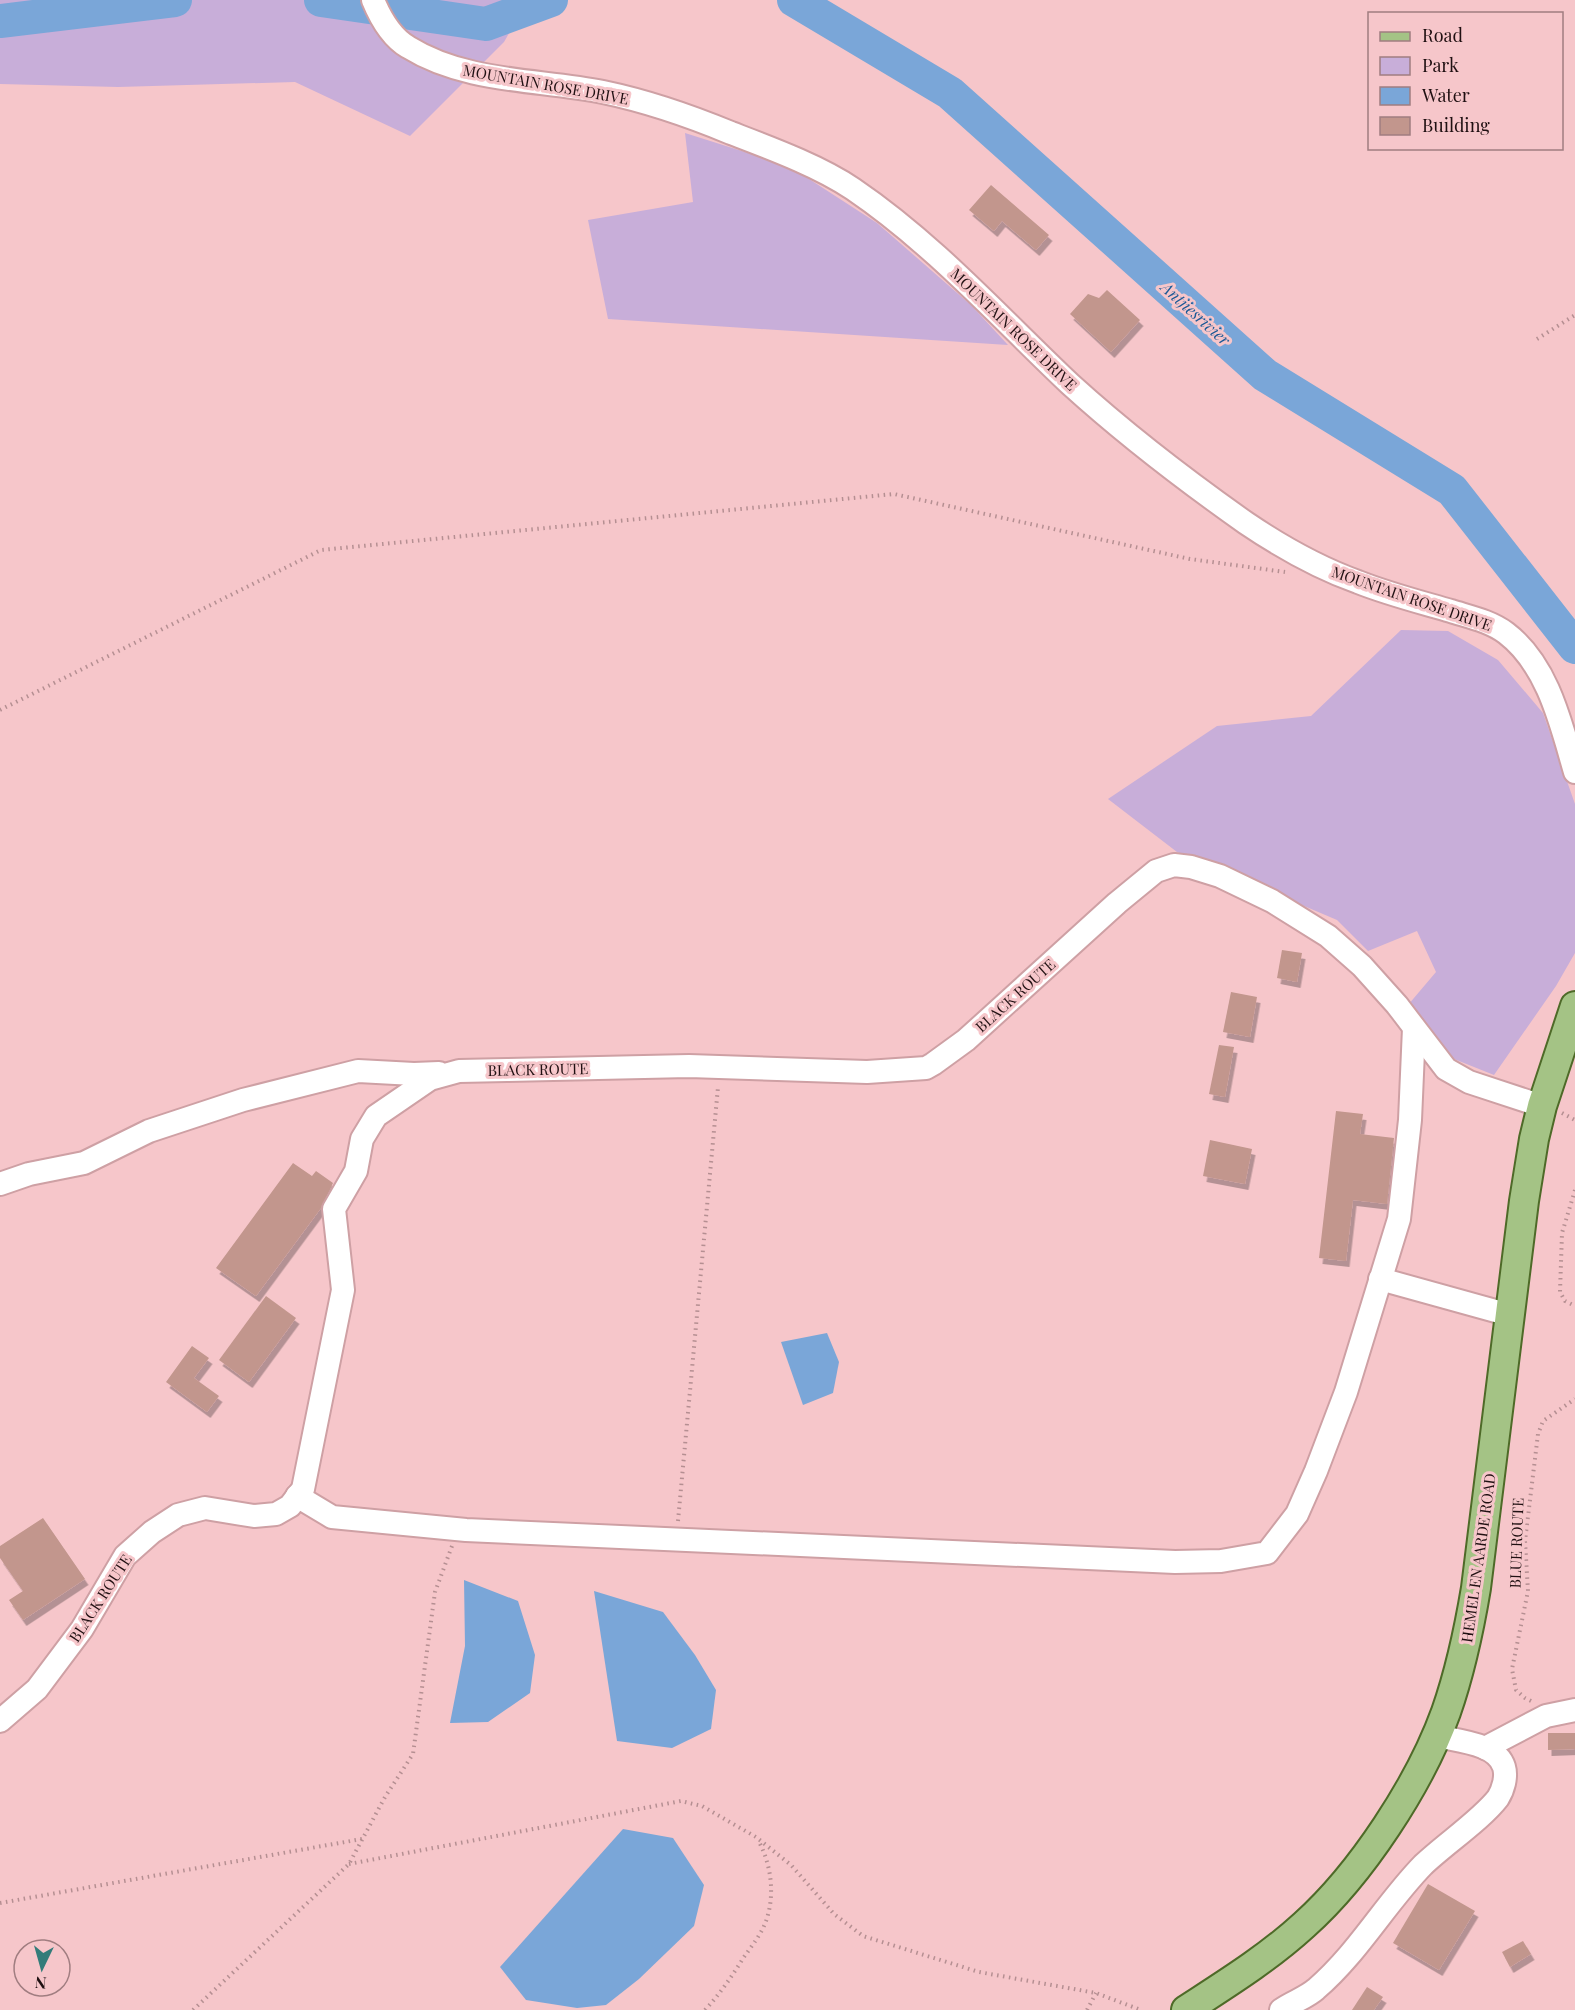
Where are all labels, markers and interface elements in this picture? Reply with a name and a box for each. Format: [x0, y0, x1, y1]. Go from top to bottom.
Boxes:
legend [1368, 12, 1563, 150]
text: Road [1422, 23, 1463, 47]
text: Park [1422, 53, 1459, 77]
street label: MOUNTAIN ROSE DRIVE [462, 60, 630, 108]
text: Water [1421, 83, 1470, 107]
text: Building [1422, 113, 1490, 137]
street label: MOUNTAIN ROSE DRIVE [947, 263, 1081, 395]
water label: Antjiesrivier [1156, 275, 1236, 350]
street label: MOUNTAIN ROSE DRIVE [1329, 561, 1495, 635]
street label: BLACK ROUTE [971, 954, 1059, 1036]
street label: BLACK ROUTE [487, 1058, 589, 1080]
street label: HEMEL EN AARDE ROAD [1456, 1472, 1500, 1644]
street label: BLUE ROUTE [1504, 1497, 1528, 1589]
street label: BLACK ROUTE [64, 1550, 136, 1646]
north arrow [12, 1938, 72, 1998]
text: N [34, 1972, 47, 1994]

